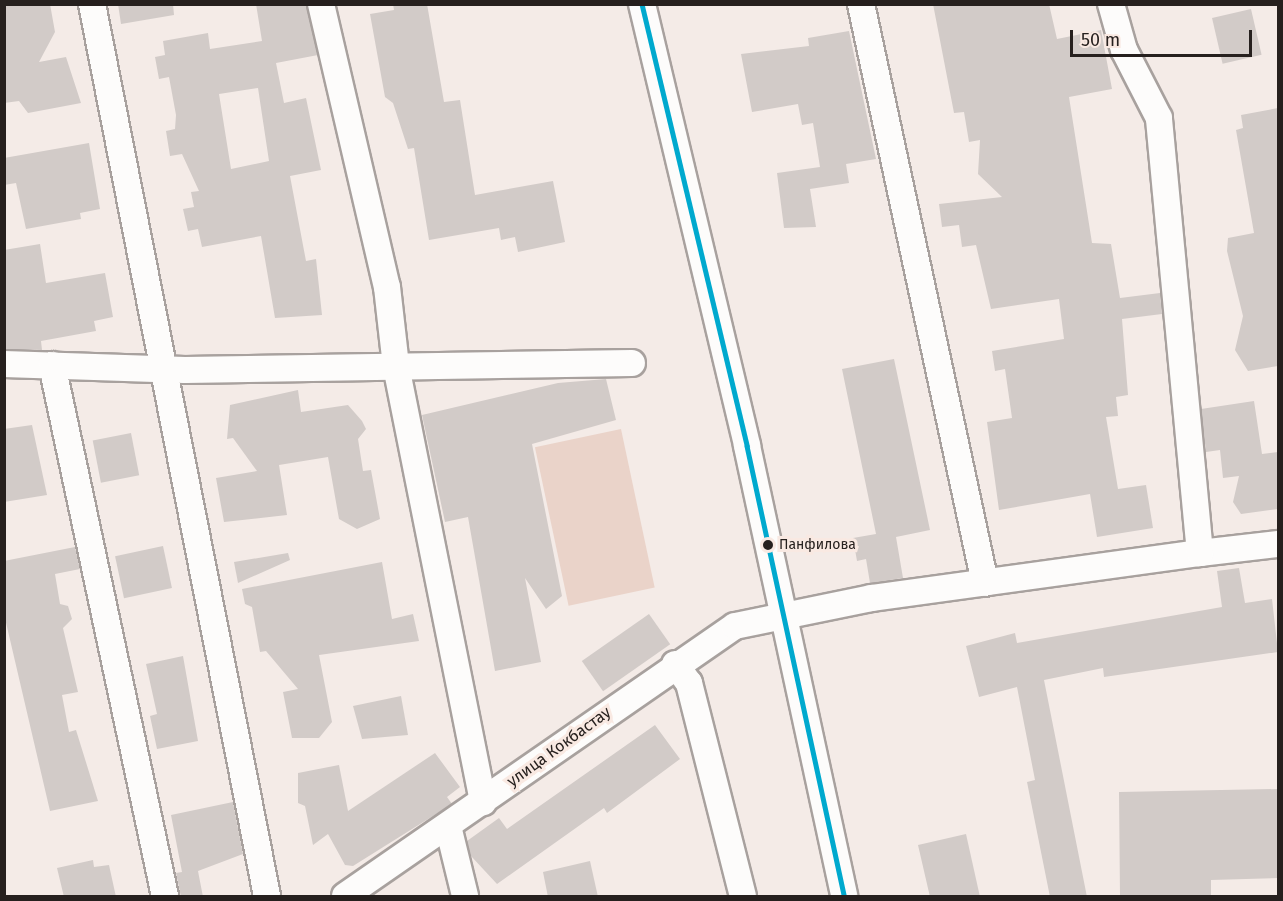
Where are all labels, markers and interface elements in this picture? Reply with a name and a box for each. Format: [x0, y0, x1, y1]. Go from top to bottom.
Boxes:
scale bar [1073, 18, 1254, 56]
text: 50 m [1081, 29, 1120, 51]
place label: Панфилова [779, 537, 856, 553]
marker: Панфилова [762, 539, 774, 551]
street label: улица Кокбастау [503, 703, 615, 791]

